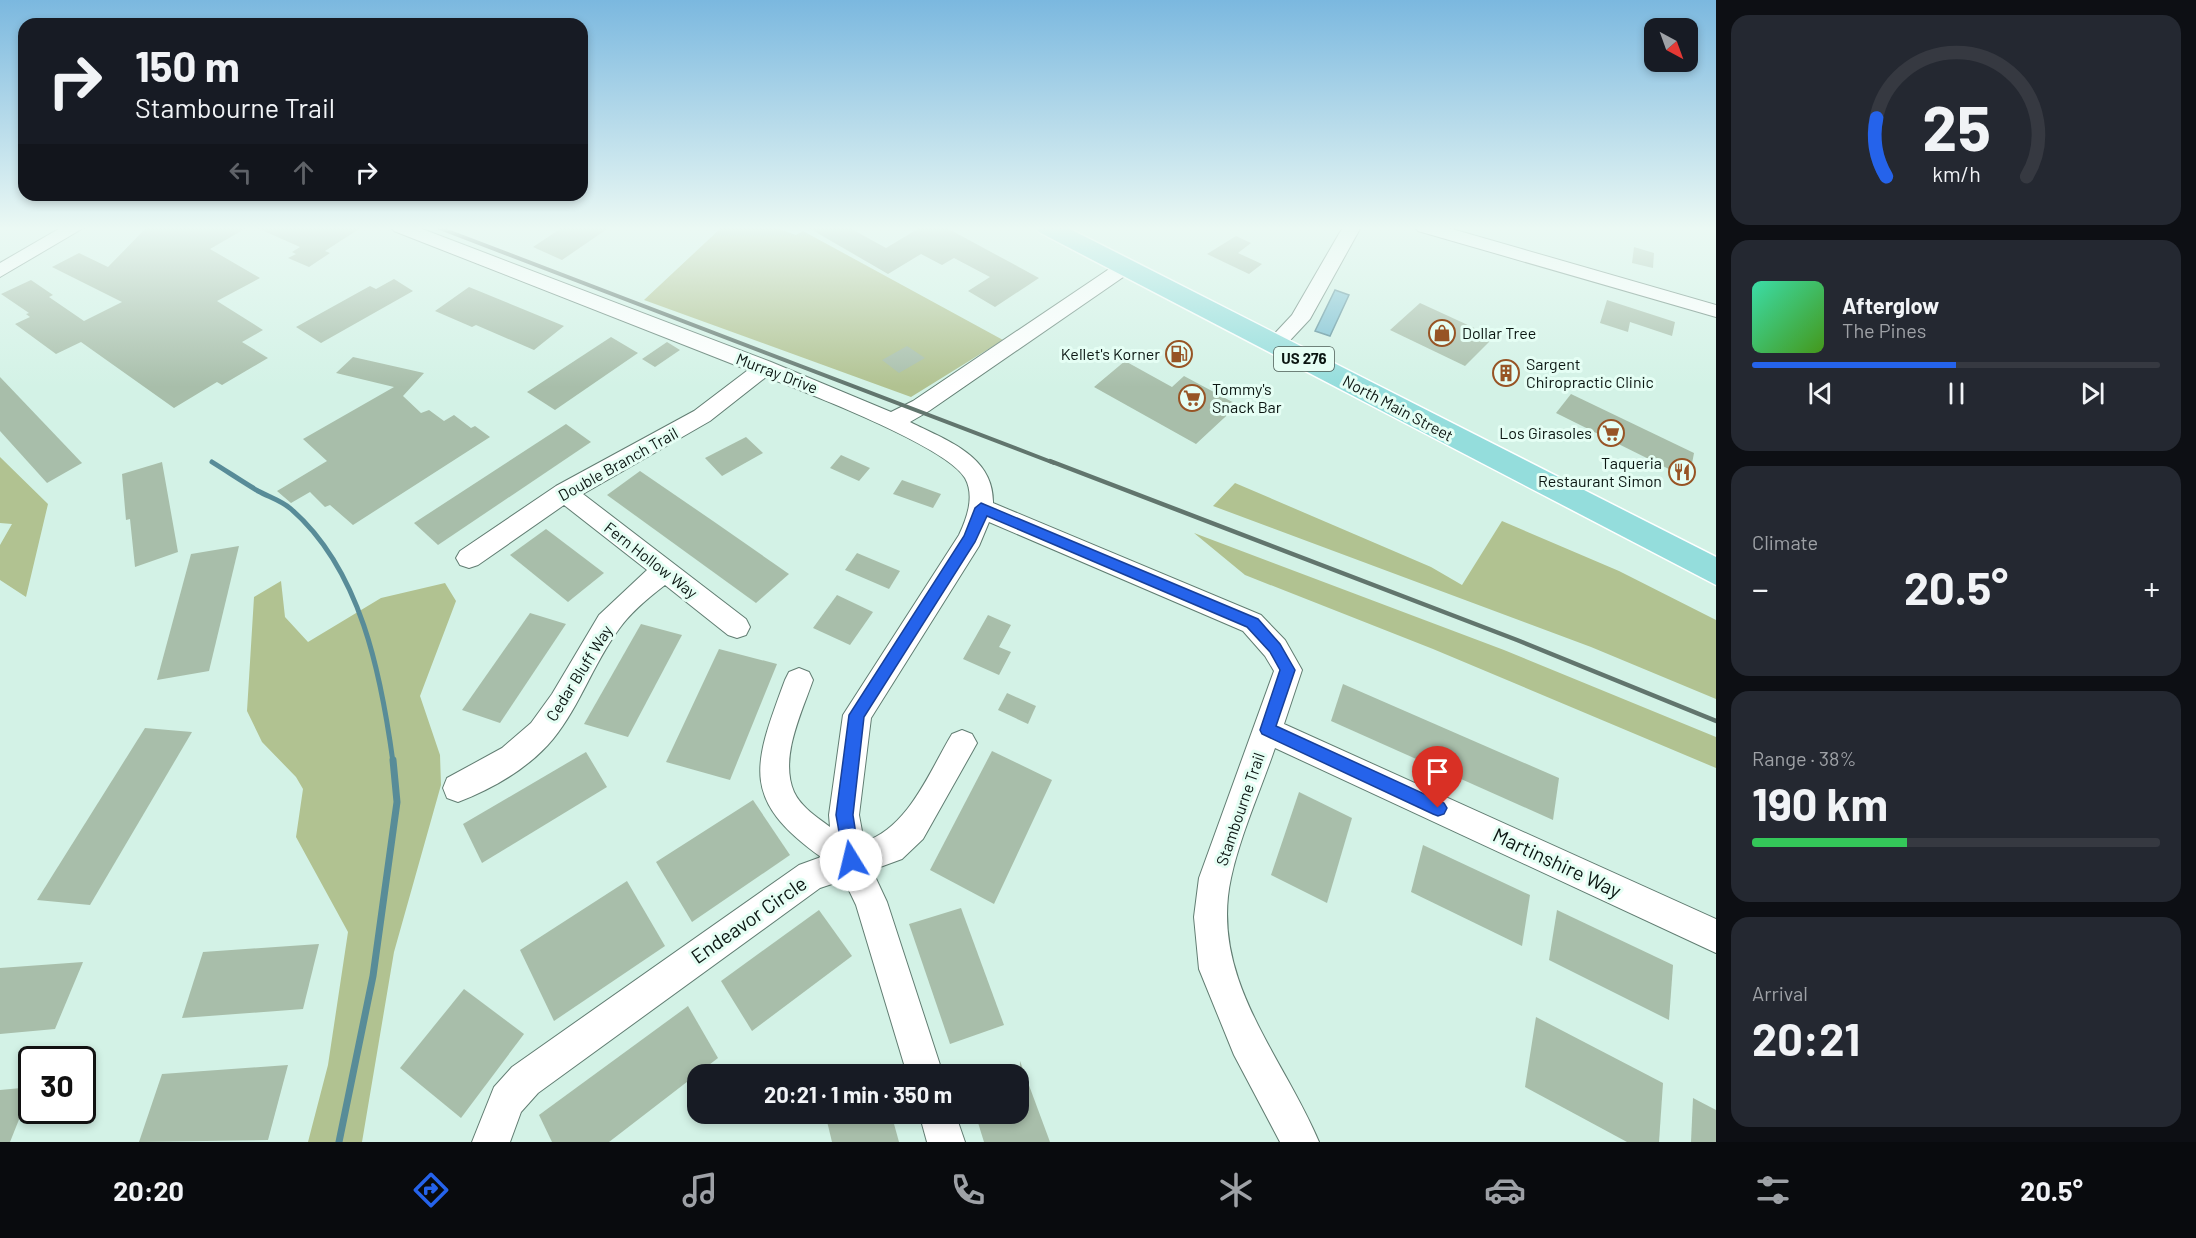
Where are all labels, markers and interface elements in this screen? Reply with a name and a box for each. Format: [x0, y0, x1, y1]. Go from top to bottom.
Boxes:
north arrow [1644, 18, 1698, 72]
map controls [1644, 18, 1698, 72]
text: 150 m [135, 40, 240, 90]
icon: right [36, 42, 114, 120]
text: 25 [1922, 89, 1990, 163]
text: Stambourne Trail [135, 91, 335, 123]
icon: left [224, 156, 257, 189]
icon: ahead [287, 156, 320, 189]
icon: right [350, 156, 383, 189]
text: km/h [1932, 162, 1980, 187]
text: Afterglow [1842, 292, 1939, 318]
shop icon: Dollar Tree [1427, 318, 1457, 348]
text: The Pines [1842, 318, 1926, 342]
place label: Dollar Tree [1462, 323, 1536, 342]
fuel station icon: Kellet's Korner [1164, 339, 1194, 369]
place label: Kellet's Korner [1061, 344, 1160, 363]
road number: US 276 [1274, 347, 1334, 371]
street label: Murray Drive [734, 348, 821, 397]
place label: Sargent Chiropractic Clinic [1526, 354, 1654, 391]
building icon: Sargent Chiropractic Clinic [1491, 358, 1521, 388]
street label: North Main Street [1340, 370, 1457, 445]
icon: previous [1804, 377, 1837, 410]
icon: pause [1940, 377, 1973, 410]
icon: next [2076, 377, 2109, 410]
place label: Tommy's Snack Bar [1212, 379, 1282, 416]
supermarket icon: Tommy's Snack Bar [1177, 383, 1207, 413]
supermarket icon: Los Girasoles [1596, 418, 1626, 448]
street label: Double Branch Trail [555, 423, 681, 504]
place label: Los Girasoles [1499, 423, 1592, 442]
place label: Taqueria Restaurant Simon [1538, 453, 1662, 490]
restaurant icon: Taqueria Restaurant Simon [1667, 457, 1697, 487]
street label: Fern Hollow Way [601, 517, 702, 602]
text: Climate [1752, 530, 1818, 554]
text: 20.5° [1904, 560, 2008, 614]
text: − [1752, 568, 1769, 608]
text: + [2144, 568, 2160, 608]
street label: Cedar Bluff Way [541, 621, 616, 724]
pin [1412, 746, 1463, 808]
text: Range · 38% [1752, 746, 1856, 770]
street label: Stambourne Trail [1211, 750, 1268, 868]
icon: arrive [1421, 755, 1454, 788]
text: 190 km [1752, 776, 1888, 830]
street label: Martinshire Way [1490, 822, 1625, 902]
position arrow [819, 828, 883, 892]
street label: Endeavor Circle [686, 870, 811, 968]
text: Arrival [1752, 981, 1808, 1005]
text: 20:21 [1752, 1011, 1860, 1065]
speed limit sign: 30 [18, 1046, 96, 1124]
text: 20:21 · 1 min · 350 m [764, 1081, 952, 1107]
icon: directions [410, 1169, 452, 1211]
icon: music [679, 1169, 721, 1211]
icon: phone [947, 1169, 989, 1211]
icon: climate [1215, 1169, 1257, 1211]
icon: car [1484, 1169, 1526, 1211]
icon: filters [1752, 1169, 1794, 1211]
text: 20:20 [113, 1174, 184, 1206]
text: 20.5° [2020, 1174, 2083, 1206]

